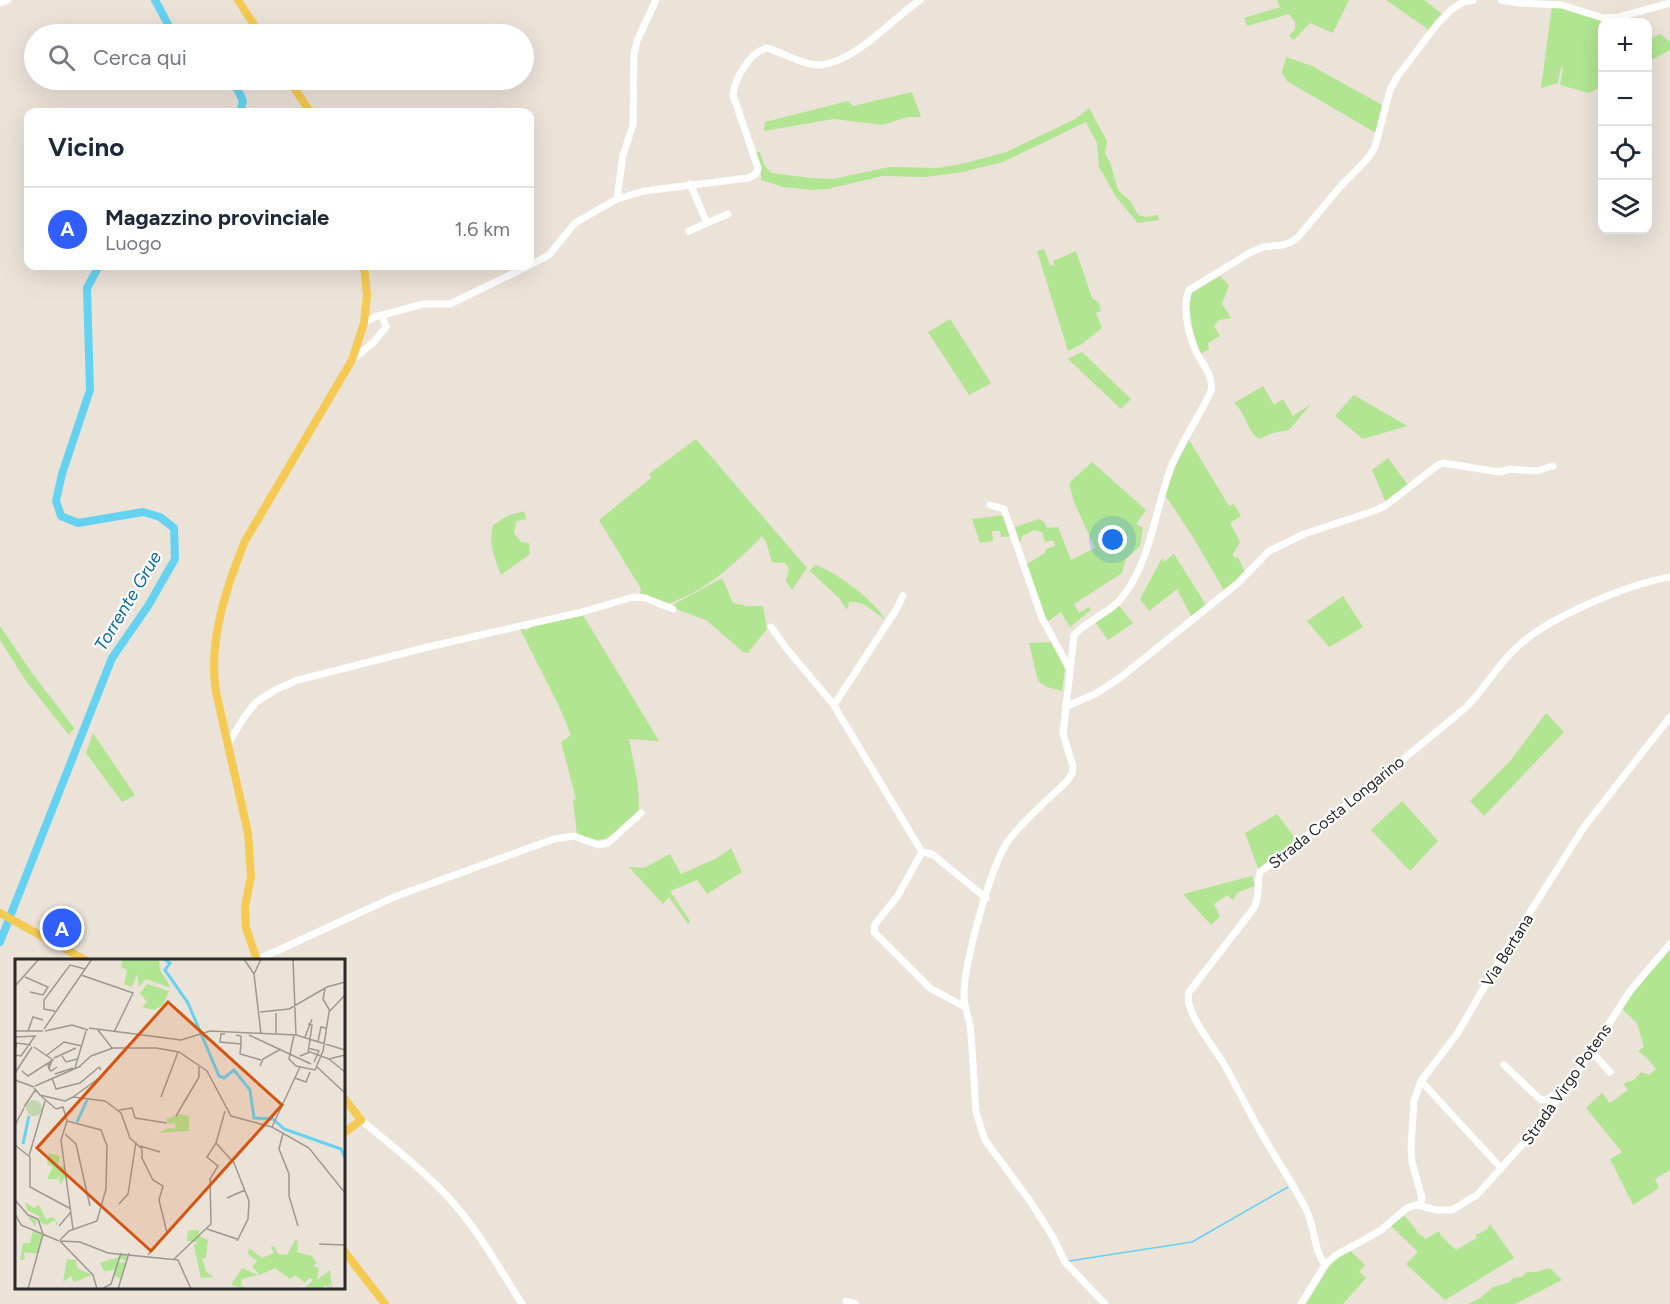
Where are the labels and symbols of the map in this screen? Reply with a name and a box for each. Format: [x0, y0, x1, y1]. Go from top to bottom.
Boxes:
your location [1098, 525, 1127, 554]
water label: Torrente Grue [90, 547, 166, 655]
street label: Strada Costa Longarino [1265, 752, 1408, 873]
pin: A [42, 906, 82, 950]
street label: Via Bertana [1478, 910, 1537, 990]
inset map [15, 959, 345, 1289]
street label: Strada Virgo Potens [1518, 1020, 1615, 1148]

